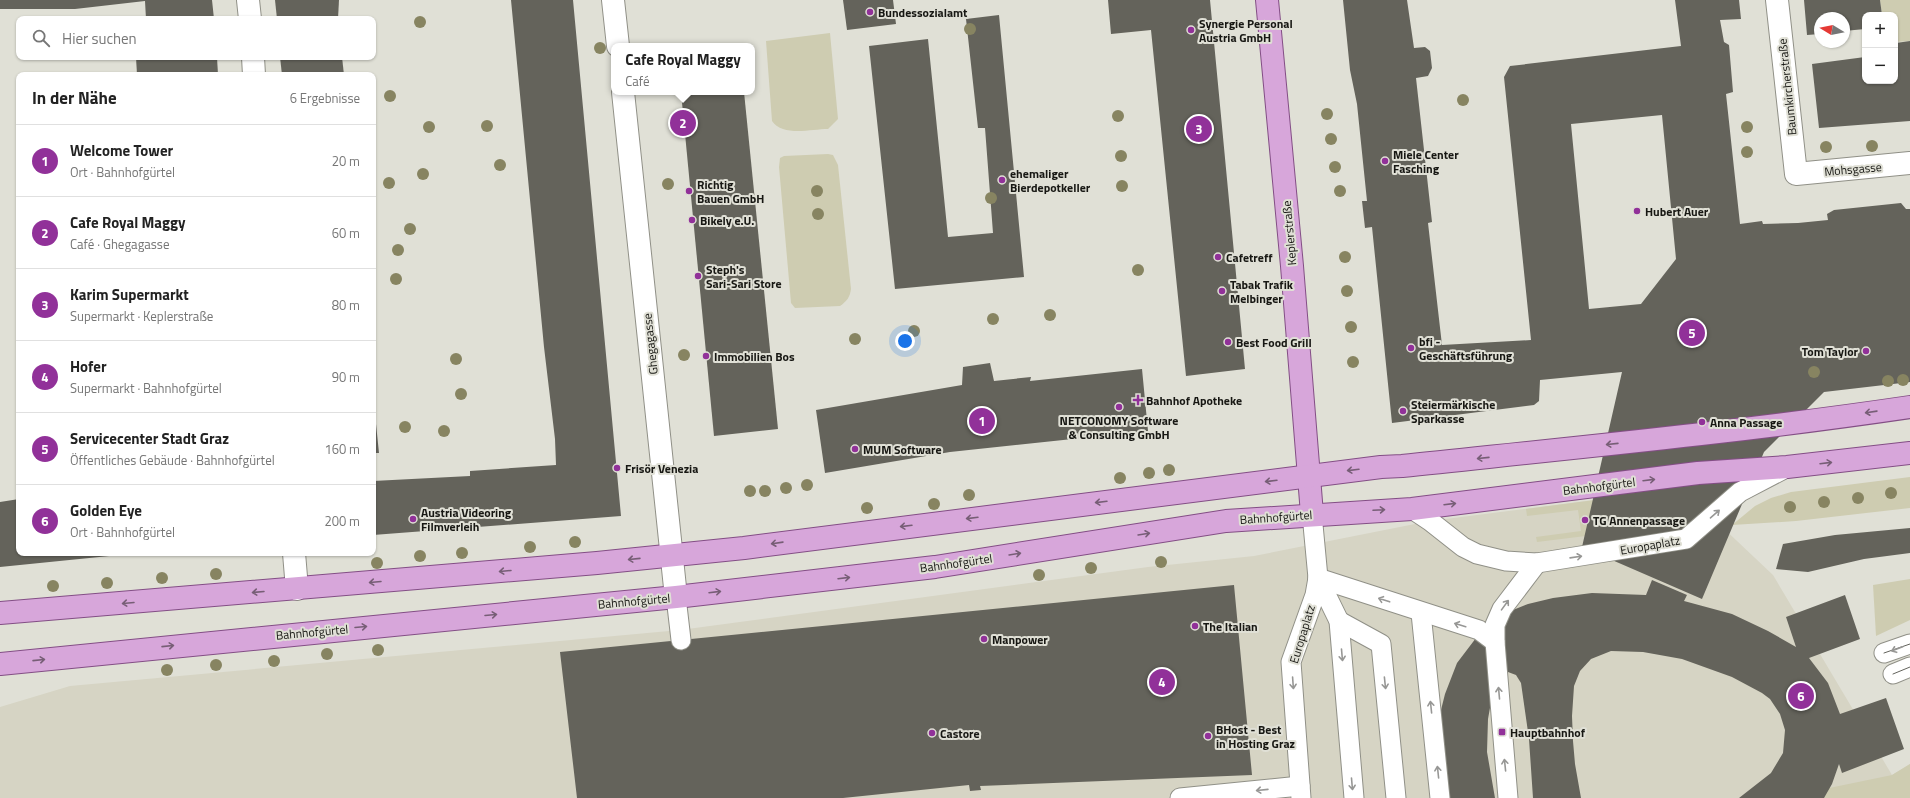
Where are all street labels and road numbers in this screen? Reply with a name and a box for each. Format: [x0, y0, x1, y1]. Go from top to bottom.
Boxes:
street label: Baumkircherstraße [1772, 38, 1802, 136]
street label: Mohsgasse [1823, 157, 1883, 181]
street label: Keplerstraße [1277, 200, 1301, 266]
street label: Ghegagasse [637, 312, 663, 376]
street label: Bahnhofgürtel [1562, 472, 1636, 500]
street label: Bahnhofgürtel [1239, 505, 1313, 529]
street label: Europaplatz [1619, 530, 1681, 560]
street label: Bahnhofgürtel [919, 549, 993, 577]
street label: Bahnhofgürtel [597, 588, 671, 614]
street label: Europaplatz [1284, 602, 1320, 666]
street label: Bahnhofgürtel [275, 619, 349, 645]

